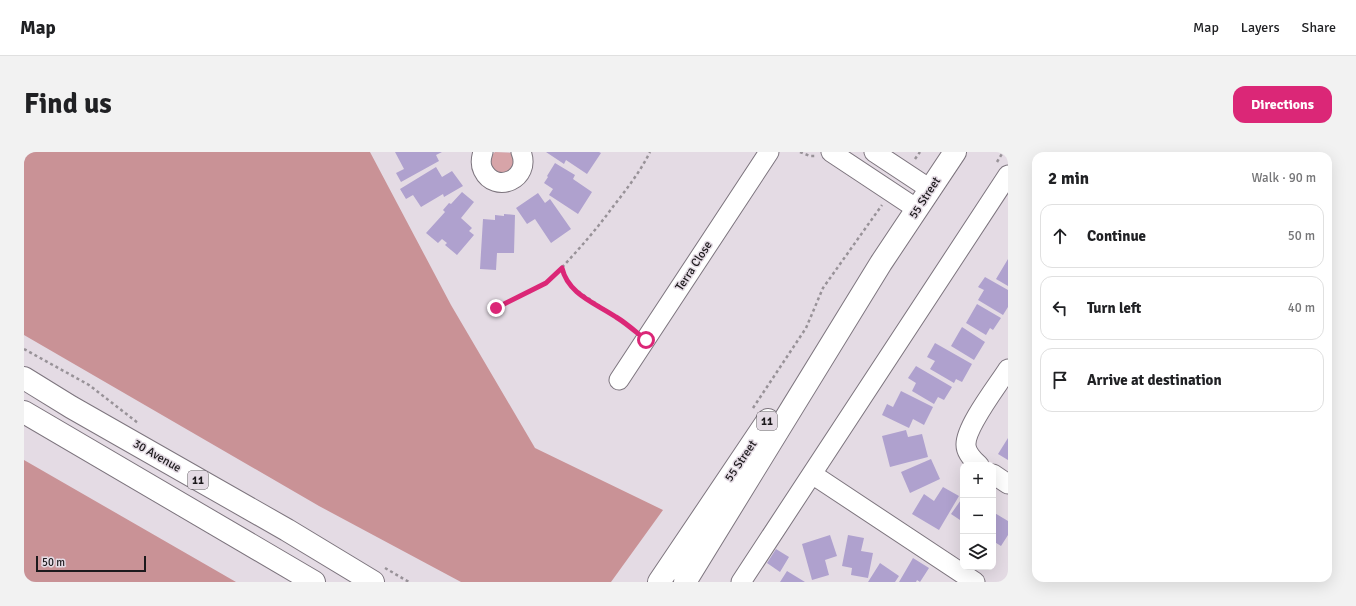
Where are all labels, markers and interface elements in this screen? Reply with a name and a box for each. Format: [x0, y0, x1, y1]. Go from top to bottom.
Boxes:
text: Map [20, 16, 56, 40]
text: Map [1193, 19, 1219, 36]
text: Layers [1241, 19, 1280, 36]
text: Share [1302, 19, 1336, 36]
button: Directions [1233, 86, 1332, 123]
text: Find us [24, 87, 112, 121]
text: 2 min [1048, 168, 1089, 189]
text: Walk · 90 m [1252, 170, 1316, 186]
street label: 55 Street [906, 174, 944, 222]
icon: ahead [1049, 225, 1071, 247]
text: Continue [1087, 227, 1146, 245]
text: 50 m [1288, 228, 1315, 244]
street label: Terra Close [672, 238, 716, 294]
icon: left [1049, 297, 1071, 319]
route end [487, 299, 505, 317]
text: Turn left [1087, 299, 1141, 317]
text: 40 m [1288, 300, 1315, 316]
route start [637, 331, 655, 349]
icon: arrive [1049, 369, 1071, 391]
text: Arrive at destination [1087, 371, 1222, 389]
road number: 11 [757, 412, 777, 430]
street label: 30 Avenue [130, 436, 184, 476]
street label: 55 Street [722, 437, 760, 485]
map controls [960, 462, 996, 570]
button: + [960, 462, 996, 498]
road number: 11 [188, 471, 208, 489]
button: − [960, 498, 996, 534]
button: layers [960, 534, 996, 570]
scale bar [36, 554, 146, 573]
text: 50 m [42, 556, 65, 569]

